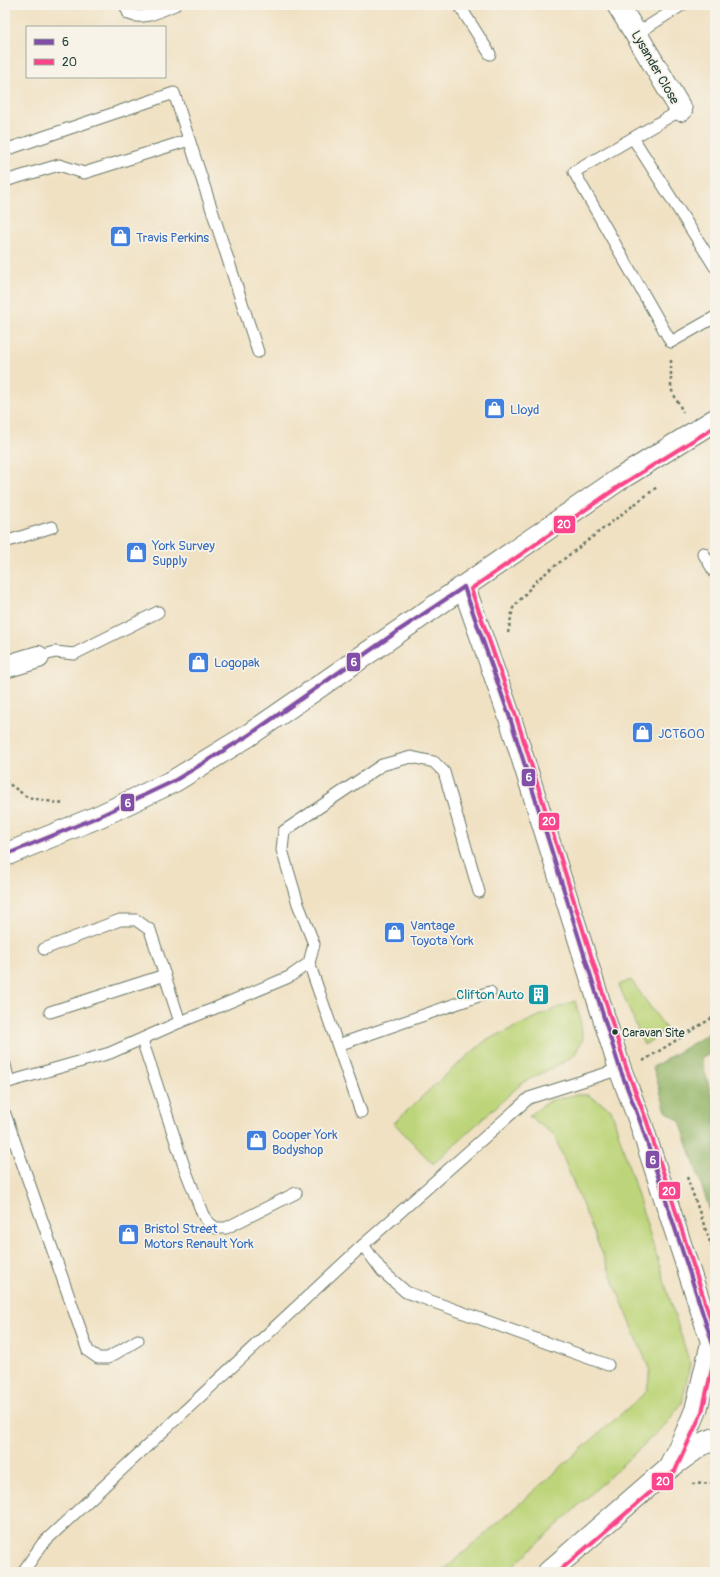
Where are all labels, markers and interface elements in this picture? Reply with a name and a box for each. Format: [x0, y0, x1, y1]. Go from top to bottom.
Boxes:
legend [26, 26, 166, 78]
street label: Lysander Close [628, 28, 683, 108]
text: 6 [62, 35, 69, 50]
text: 20 [62, 55, 77, 70]
shop icon: Travis Perkins [108, 224, 134, 250]
place label: Travis Perkins [136, 230, 209, 246]
shop icon: Lloyd [481, 396, 507, 422]
place label: Lloyd [510, 402, 539, 418]
line badge: 20 [553, 515, 576, 534]
text: 20 [557, 518, 571, 531]
place label: York Survey Supply [151, 538, 215, 569]
shop icon: York Survey Supply [124, 539, 150, 565]
shop icon: Logopak [186, 649, 212, 675]
line badge: 6 [346, 652, 361, 672]
place label: Logopak [214, 655, 260, 671]
text: 6 [351, 656, 358, 669]
shop icon: JCT600 [629, 720, 655, 746]
place label: JCT600 [658, 726, 705, 742]
line badge: 6 [521, 768, 536, 787]
text: 6 [526, 771, 533, 784]
line badge: 6 [120, 793, 135, 812]
text: 6 [125, 797, 132, 810]
line badge: 20 [538, 812, 560, 831]
text: 20 [542, 815, 556, 828]
place label: Vantage Toyota York [410, 918, 474, 949]
shop icon: Vantage Toyota York [382, 919, 408, 945]
building icon: Clifton Auto [526, 981, 552, 1007]
place label: Clifton Auto [456, 987, 524, 1003]
place label: Caravan Site [622, 1026, 685, 1041]
marker: Caravan Site [610, 1027, 620, 1037]
place label: Cooper York Bodyshop [272, 1127, 338, 1158]
shop icon: Cooper York Bodyshop [244, 1128, 270, 1154]
line badge: 6 [645, 1150, 660, 1169]
text: 6 [650, 1154, 657, 1167]
line badge: 20 [658, 1181, 681, 1200]
text: 20 [662, 1185, 676, 1198]
place label: Bristol Street Motors Renault York [144, 1221, 254, 1252]
shop icon: Bristol Street Motors Renault York [116, 1222, 142, 1248]
line badge: 20 [651, 1472, 674, 1491]
text: 20 [656, 1475, 670, 1488]

